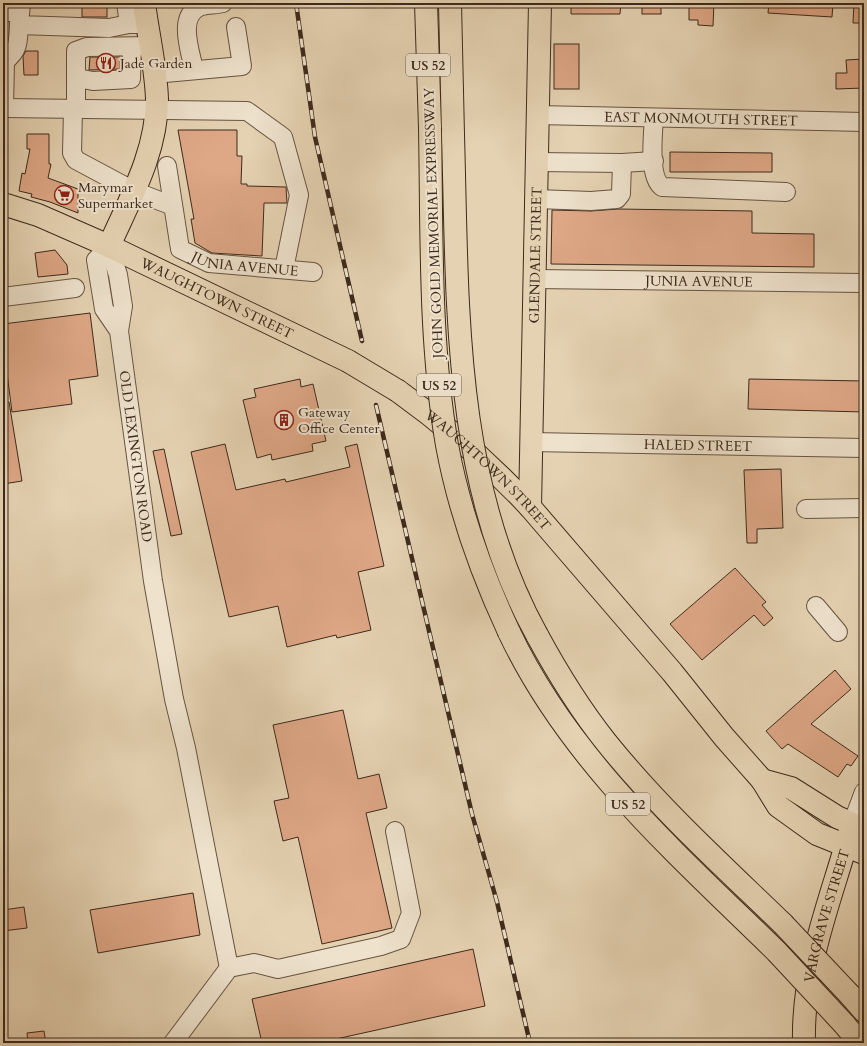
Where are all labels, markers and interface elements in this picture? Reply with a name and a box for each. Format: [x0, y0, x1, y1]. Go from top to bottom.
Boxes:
restaurant icon: Jade Garden [95, 52, 117, 74]
place label: Jade Garden [118, 54, 192, 73]
road number: US 52 [406, 54, 450, 76]
street label: JOHN GOLD MEMORIAL EXPRESSWAY [419, 87, 448, 361]
street label: EAST MONMOUTH STREET [604, 107, 798, 131]
place label: Marymar Supermarket [78, 178, 153, 213]
supermarket icon: Marymar Supermarket [53, 184, 75, 206]
street label: GLENDALE STREET [525, 186, 546, 324]
street label: JUNIA AVENUE [187, 246, 299, 281]
street label: WAUGHTOWN STREET [136, 253, 296, 343]
street label: JUNIA AVENUE [643, 271, 753, 292]
street label: OLD LEXINGTON ROAD [114, 369, 157, 543]
road number: US 52 [417, 374, 461, 396]
place label: Gateway Office Center [298, 403, 380, 438]
street label: WAUGHTOWN STREET [420, 405, 555, 535]
building icon: Gateway Office Center [273, 409, 295, 431]
street label: HALED STREET [644, 435, 752, 456]
road number: US 52 [606, 793, 650, 815]
street label: VARGRAVE STREET [800, 847, 854, 984]

